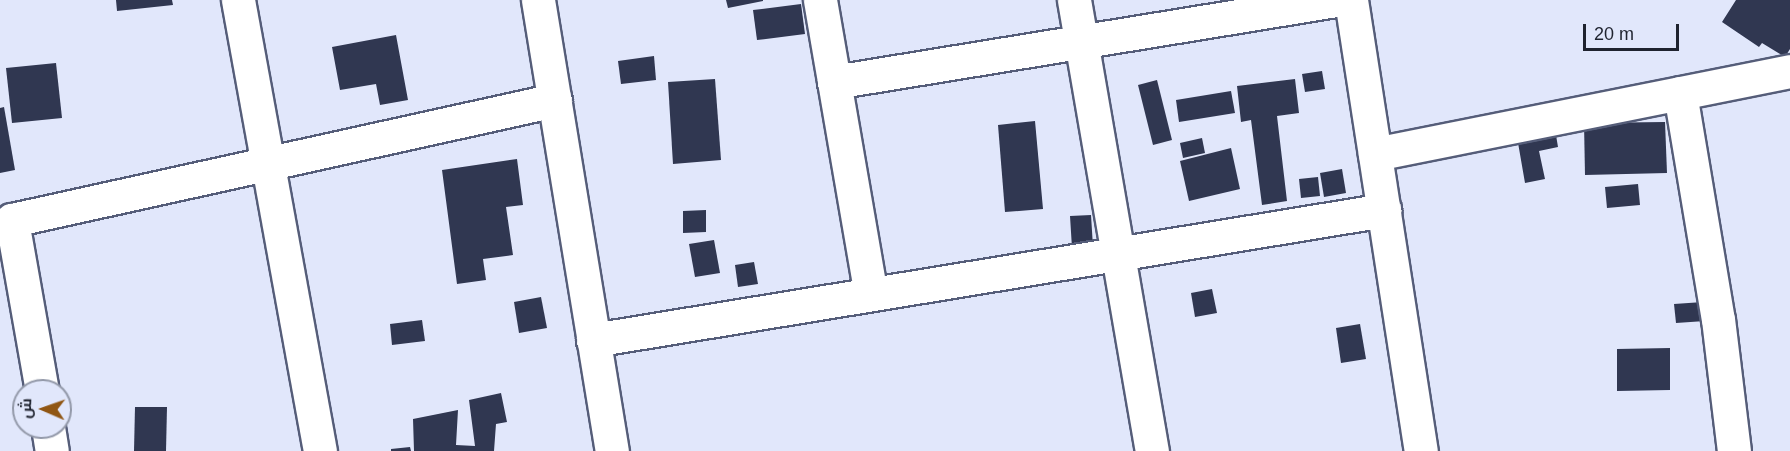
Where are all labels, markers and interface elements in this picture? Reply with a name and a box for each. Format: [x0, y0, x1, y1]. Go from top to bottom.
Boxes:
scale bar [1586, 12, 1682, 50]
text: 20 m [1594, 24, 1634, 44]
north arrow [12, 379, 72, 439]
text: ش [17, 398, 34, 419]

